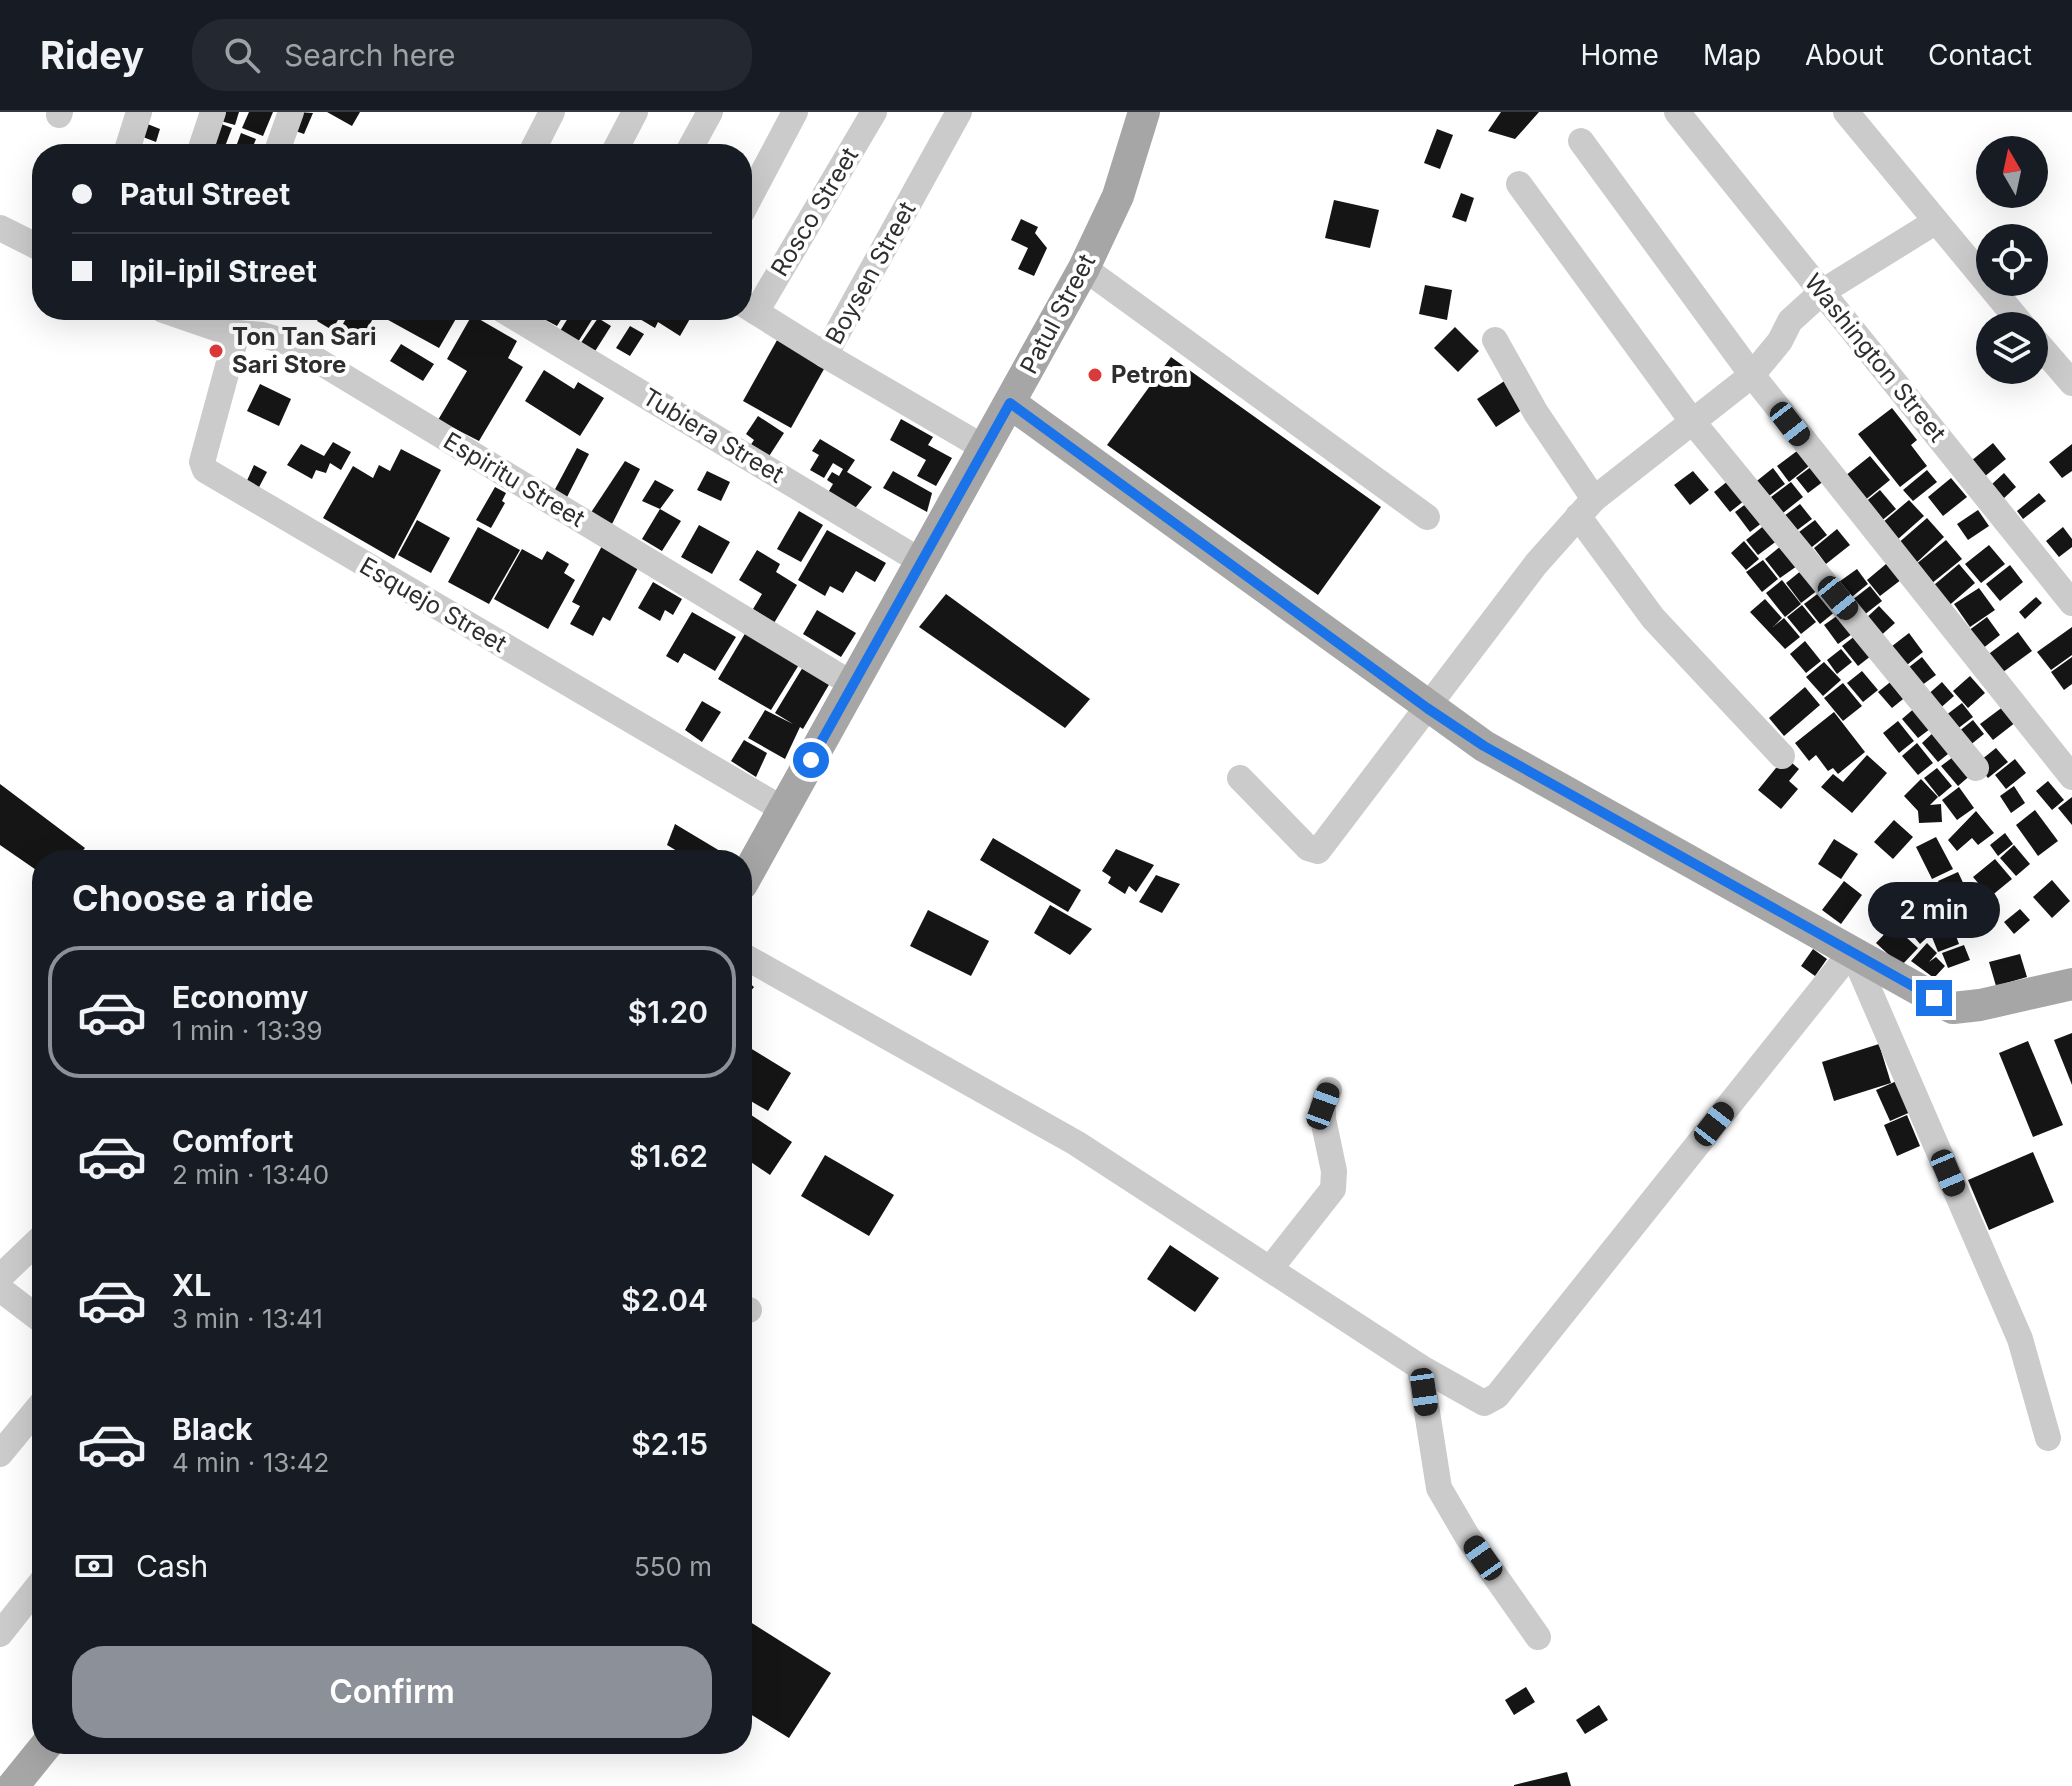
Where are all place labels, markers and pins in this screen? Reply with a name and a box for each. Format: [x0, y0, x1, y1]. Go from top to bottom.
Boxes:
place label: Ton Tan Sari Sari Store [232, 322, 376, 379]
marker: Ton Tan Sari Sari Store [207, 342, 225, 360]
place label: Petron [1111, 360, 1188, 389]
marker: Petron [1086, 366, 1104, 384]

